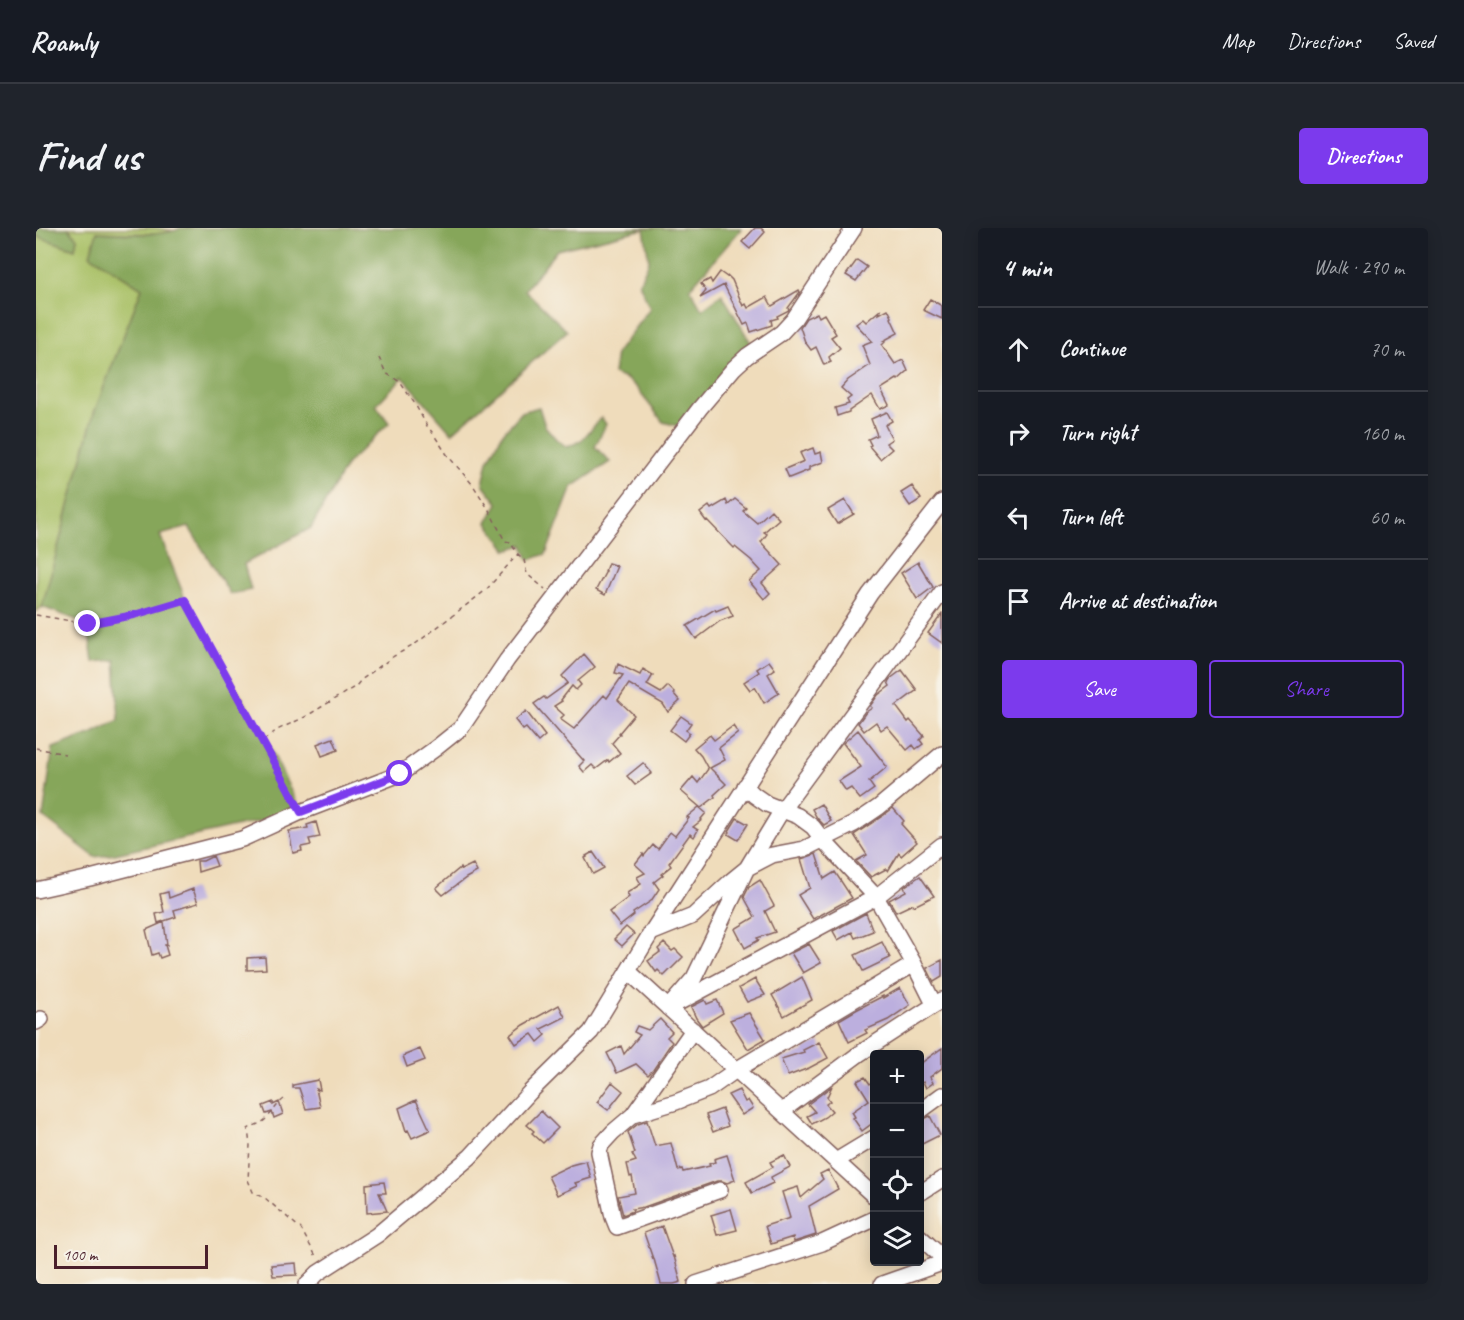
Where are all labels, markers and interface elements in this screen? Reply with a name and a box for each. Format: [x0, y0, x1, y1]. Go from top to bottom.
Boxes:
text: Roamly [30, 24, 97, 59]
text: Map [1222, 28, 1254, 54]
text: Directions [1287, 28, 1360, 54]
text: Saved [1393, 28, 1434, 54]
button: Directions [1299, 128, 1428, 184]
text: Find us [36, 130, 141, 183]
text: 4 min [1002, 251, 1052, 284]
text: Walk · 290 m [1314, 255, 1404, 280]
icon: ahead [1002, 333, 1035, 366]
text: Continue [1059, 335, 1125, 363]
text: 70 m [1370, 337, 1404, 362]
icon: right [1002, 417, 1035, 450]
text: Turn right [1059, 419, 1136, 447]
text: 160 m [1361, 421, 1404, 446]
icon: left [1002, 501, 1035, 534]
text: Turn left [1059, 503, 1123, 531]
text: 60 m [1370, 505, 1404, 530]
icon: arrive [1002, 585, 1035, 618]
text: Arrive at destination [1059, 587, 1216, 615]
route end [74, 610, 100, 636]
button: Save [1002, 660, 1197, 718]
button: Share [1209, 660, 1404, 718]
route start [386, 760, 412, 786]
map controls [870, 1050, 924, 1266]
button: + [870, 1050, 924, 1104]
button: − [870, 1104, 924, 1158]
button: locate [870, 1158, 924, 1212]
button: layers [870, 1212, 924, 1266]
scale bar [54, 1242, 208, 1270]
text: 100 m [63, 1245, 97, 1265]

